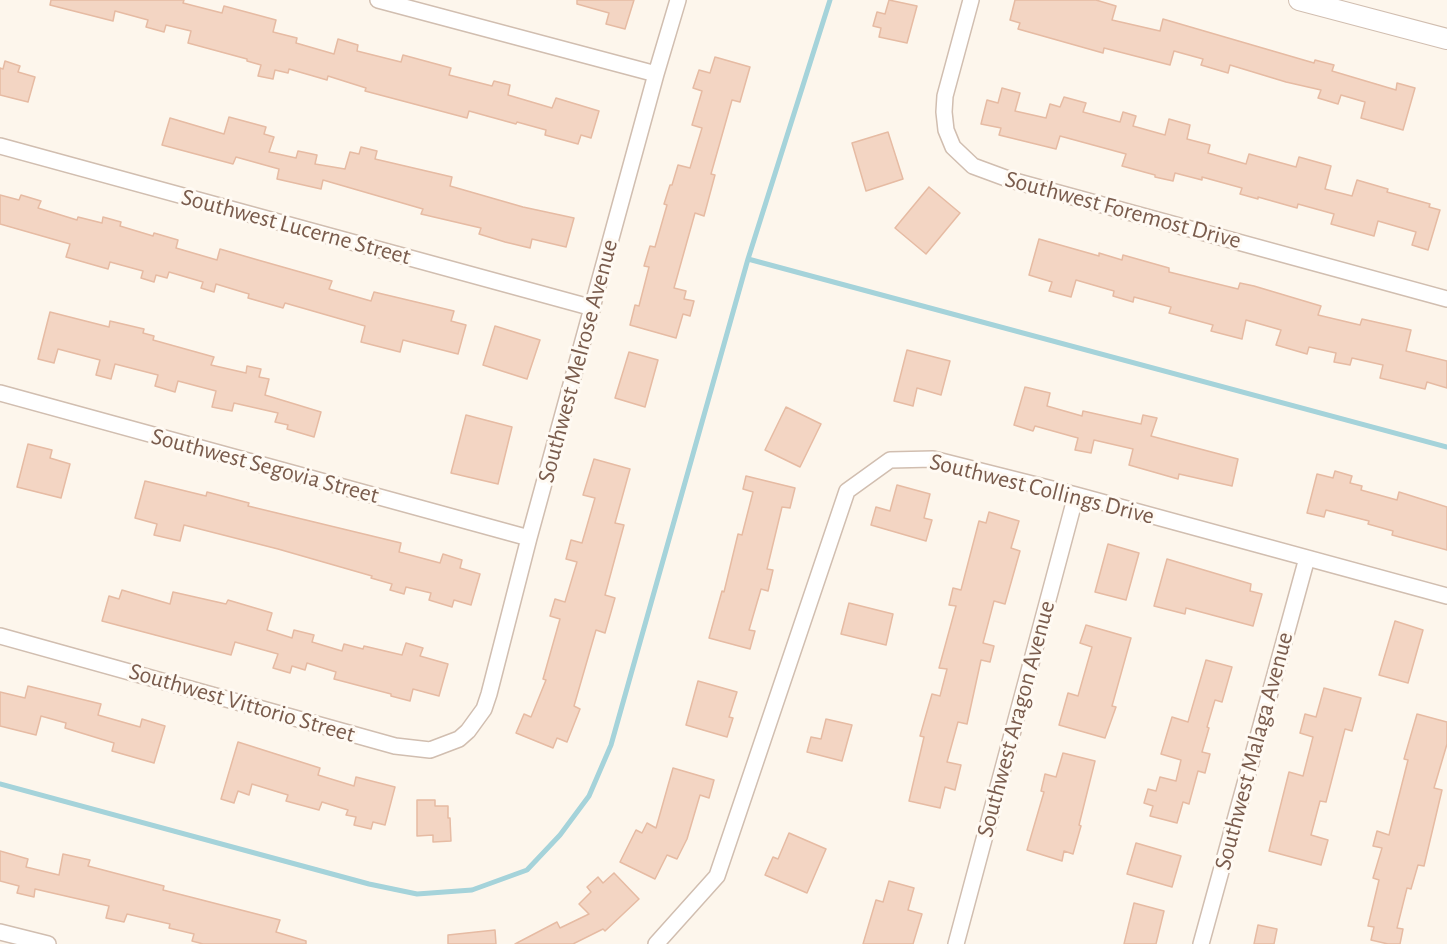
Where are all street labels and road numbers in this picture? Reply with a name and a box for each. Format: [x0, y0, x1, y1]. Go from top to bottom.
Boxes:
street label: Southwest Foremost Drive [1002, 165, 1244, 255]
street label: Southwest Lucerne Street [178, 183, 414, 271]
street label: Southwest Melrose Avenue [532, 236, 624, 486]
street label: Southwest Segovia Street [148, 422, 382, 510]
street label: Southwest Collings Drive [927, 447, 1157, 531]
street label: Southwest Aragon Avenue [971, 598, 1061, 840]
street label: Southwest Malaga Avenue [1208, 629, 1300, 873]
street label: Southwest Vittorio Street [126, 657, 358, 749]

